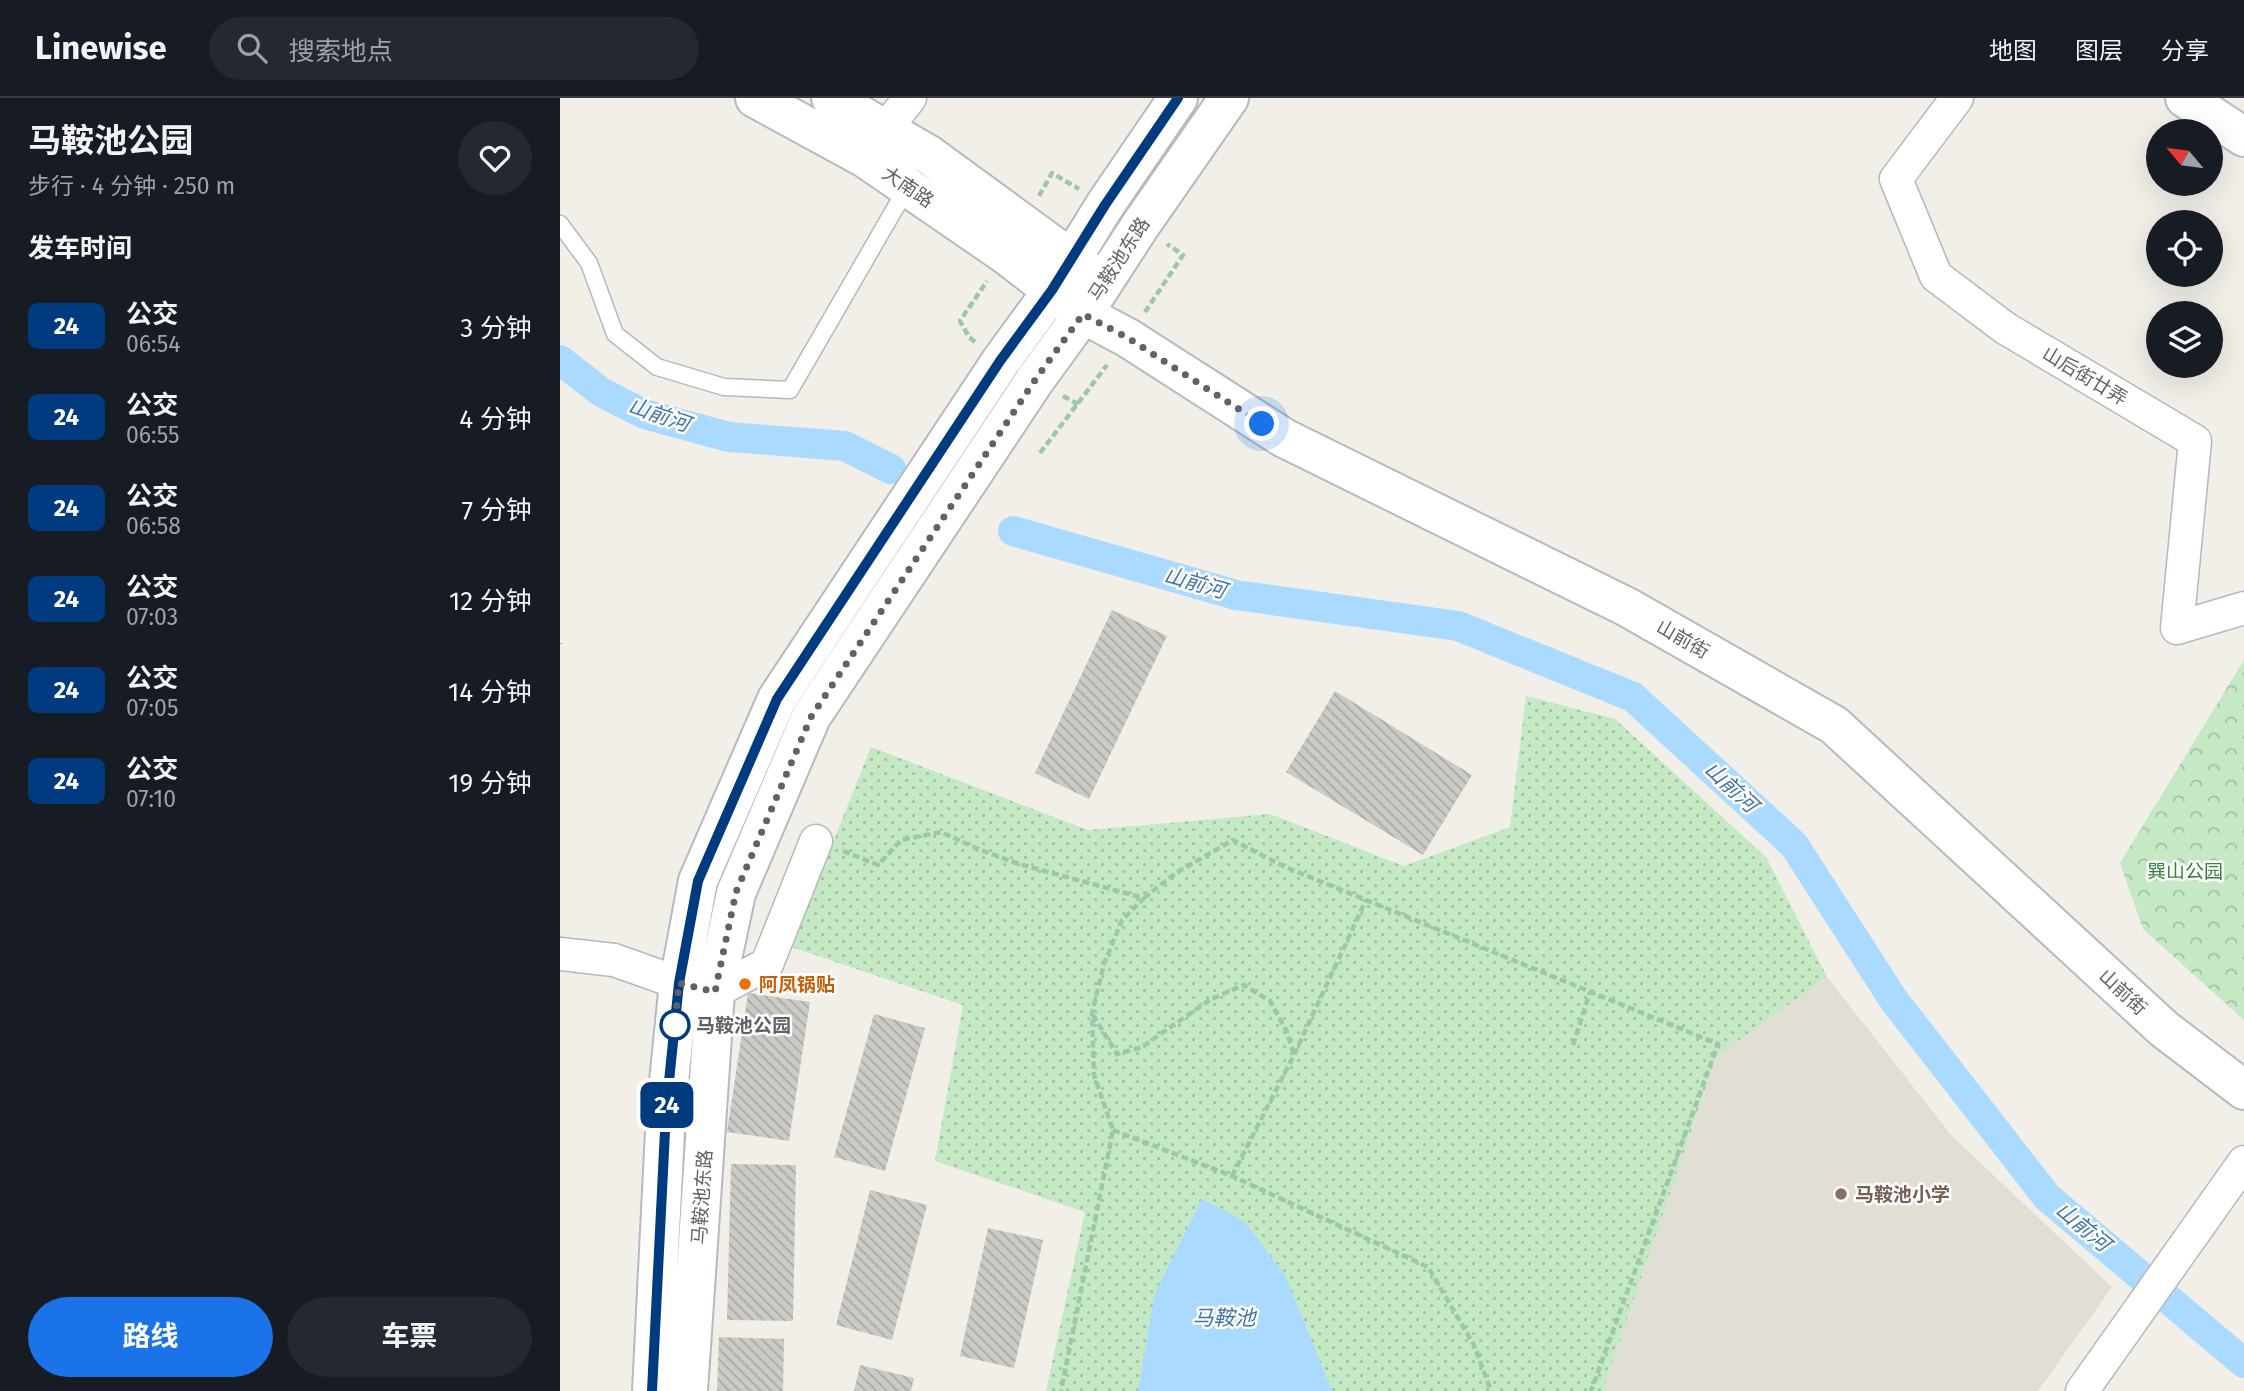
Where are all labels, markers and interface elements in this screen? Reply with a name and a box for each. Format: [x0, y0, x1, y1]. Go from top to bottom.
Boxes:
search box [209, 17, 699, 80]
text: Linewise [35, 28, 167, 68]
icon: search [233, 29, 271, 67]
text: 搜索地点 [289, 36, 393, 67]
text: 地图 [1989, 37, 2037, 65]
text: 图层 [2075, 37, 2123, 65]
text: 分享 [2161, 37, 2209, 65]
north arrow [2146, 119, 2222, 196]
map controls [2146, 119, 2223, 378]
text: 马鞍池公园 [28, 121, 193, 161]
button: heart [458, 121, 532, 195]
street label: 大南路 [878, 162, 938, 212]
text: 步行 · 4 分钟 · 250 m [28, 172, 235, 200]
button: locate [2146, 210, 2223, 287]
street label: 马鞍池东路 [1083, 213, 1155, 305]
text: 发车时间 [28, 233, 132, 264]
text: 公交 [126, 299, 178, 330]
button: layers [2146, 301, 2223, 378]
text: 24 [54, 312, 79, 340]
text: 3 分钟 [460, 313, 532, 344]
text: 06:54 [126, 330, 180, 358]
street label: 山后街廿弄 [2038, 342, 2132, 410]
text: 公交 [126, 390, 178, 421]
water label: 山前河 [625, 392, 697, 439]
text: 24 [54, 403, 79, 431]
text: 4 分钟 [459, 404, 532, 435]
your location [1244, 406, 1279, 441]
text: 06:55 [126, 421, 180, 449]
text: 公交 [126, 481, 178, 512]
text: 24 [54, 494, 79, 522]
text: 7 分钟 [462, 495, 532, 526]
text: 06:58 [126, 512, 181, 540]
water label: 山前河 [1161, 562, 1233, 605]
text: 公交 [126, 572, 178, 603]
text: 24 [54, 585, 79, 613]
text: 12 分钟 [449, 586, 532, 617]
text: 07:03 [126, 603, 178, 631]
street label: 山前街 [1653, 615, 1713, 663]
text: 公交 [126, 663, 178, 694]
text: 24 [54, 676, 79, 704]
text: 14 分钟 [448, 677, 532, 708]
text: 07:05 [126, 694, 178, 722]
text: 公交 [126, 754, 178, 785]
water label: 山前河 [1699, 756, 1766, 821]
text: 24 [54, 767, 79, 795]
text: 19 分钟 [448, 768, 532, 799]
text: 07:10 [126, 785, 176, 813]
park label: 巽山公园 [2147, 860, 2223, 883]
street label: 山前街 [2094, 964, 2152, 1020]
place label: 阿凤锅贴 [759, 973, 835, 996]
marker: 阿凤锅贴 [737, 976, 753, 992]
marker: 马鞍池公园 [660, 1010, 690, 1040]
place label: 马鞍池公园 [696, 1014, 791, 1037]
line badge: 24 [636, 1082, 698, 1128]
text: 24 [654, 1091, 680, 1119]
street label: 马鞍池东路 [687, 1149, 717, 1245]
place label: 马鞍池小学 [1855, 1183, 1950, 1206]
marker: 马鞍池小学 [1833, 1186, 1849, 1202]
water label: 山前河 [2051, 1197, 2119, 1260]
button: 路线 [28, 1297, 273, 1377]
button: 车票 [287, 1297, 532, 1377]
water label: 马鞍池 [1193, 1305, 1257, 1331]

